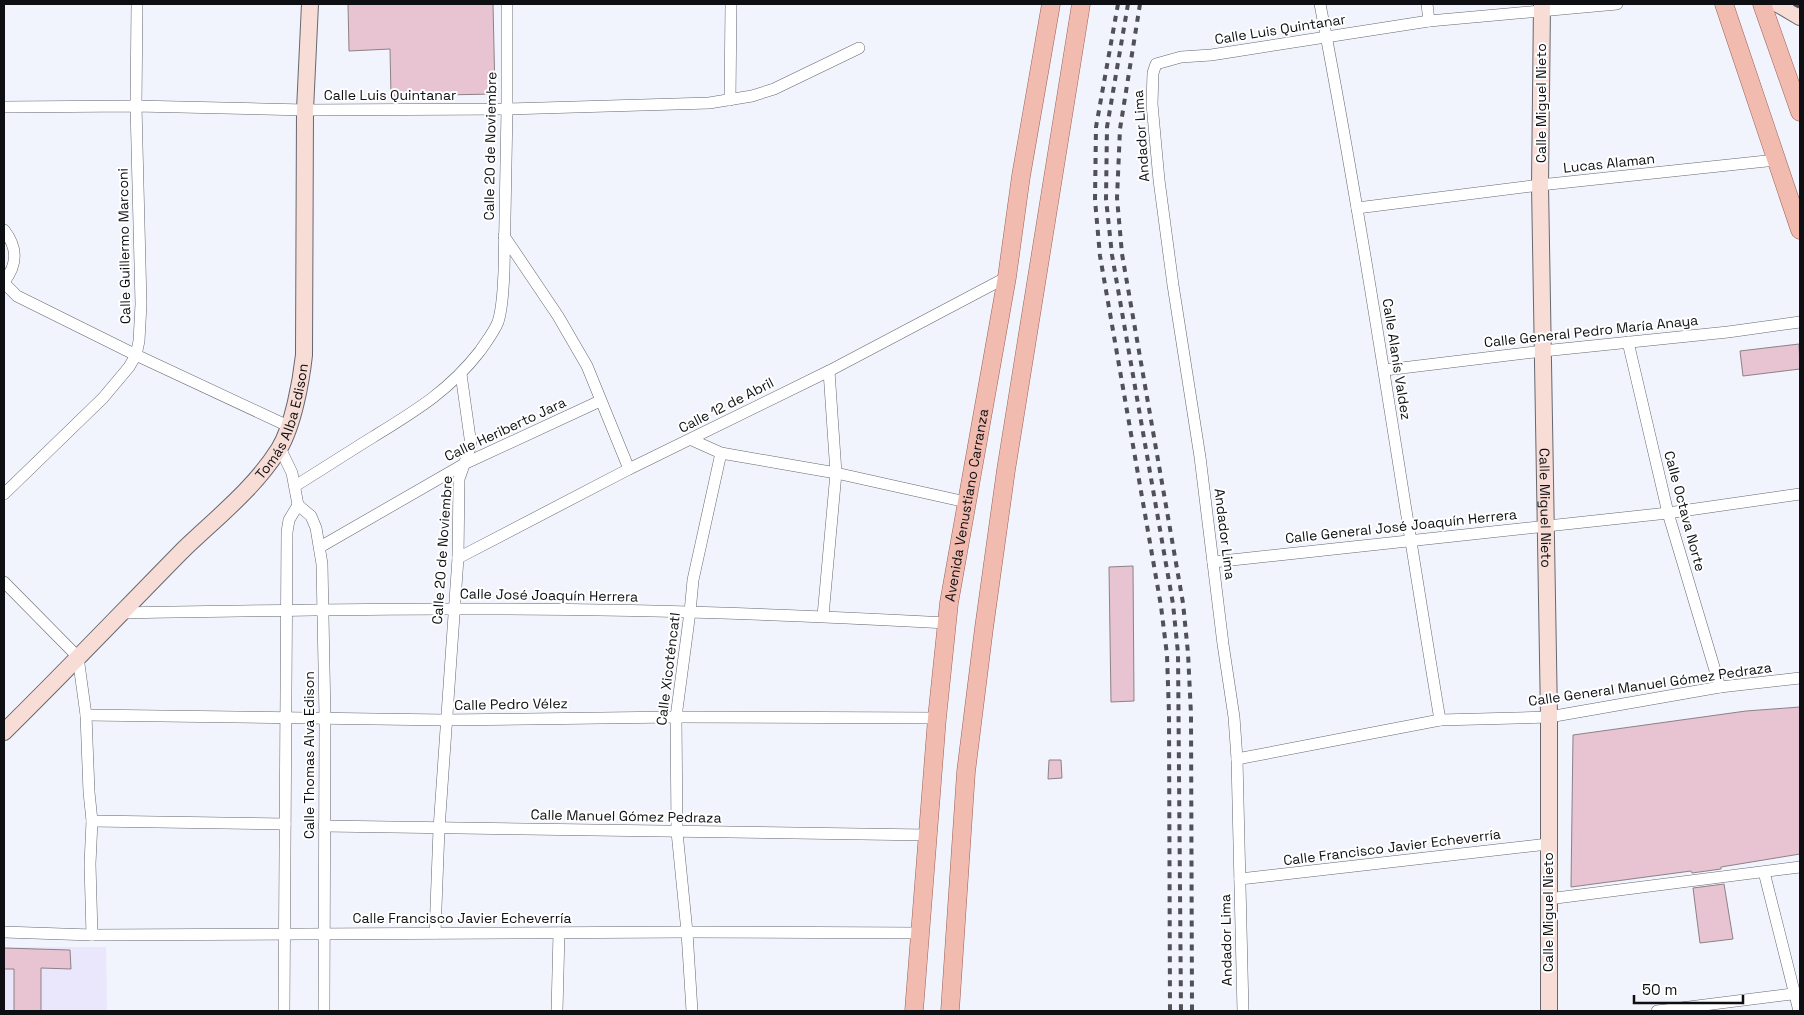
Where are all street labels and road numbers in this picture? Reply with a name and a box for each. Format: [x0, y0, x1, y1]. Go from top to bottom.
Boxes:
street label: Calle Luis Quintanar [1213, 10, 1347, 48]
street label: Calle Miguel Nieto [1532, 43, 1550, 163]
street label: Calle 20 de Noviembre [480, 71, 500, 221]
street label: Calle Luis Quintanar [324, 86, 456, 104]
street label: Andador Lima [1129, 89, 1153, 183]
street label: Lucas Alaman [1562, 149, 1656, 177]
street label: Calle Guillermo Marconi [114, 168, 134, 324]
street label: Calle Alanís Valdez [1379, 297, 1415, 421]
street label: Calle General Pedro María Anaya [1483, 311, 1699, 351]
street label: Tomás Alba Edison [251, 362, 312, 483]
street label: Calle 12 de Abril [675, 373, 777, 437]
street label: Calle Heriberto Jara [441, 393, 569, 465]
street label: Avenida Venustiano Carranza [940, 407, 992, 603]
street label: Calle Miguel Nieto [1535, 448, 1555, 568]
street label: Calle Octava Norte [1660, 449, 1710, 573]
street label: Calle 20 de Noviembre [428, 475, 456, 625]
street label: Andador Lima [1210, 487, 1240, 581]
street label: Calle General José Joaquín Herrera [1284, 505, 1518, 547]
street label: Calle José Joaquín Herrera [460, 584, 638, 606]
street label: Calle Xicoténcatl [652, 611, 684, 727]
street label: Calle General Manuel Gómez Pedraza [1527, 658, 1773, 710]
street label: Calle Thomas Alva Edison [300, 671, 318, 839]
street label: Calle Pedro Vélez [454, 694, 568, 714]
street label: Calle Manuel Gómez Pedraza [530, 805, 722, 827]
street label: Calle Francisco Javier Echeverría [1282, 825, 1502, 869]
street label: Calle Miguel Nieto [1539, 852, 1557, 972]
street label: Andador Lima [1216, 894, 1236, 986]
street label: Calle Francisco Javier Echeverría [352, 909, 572, 927]

